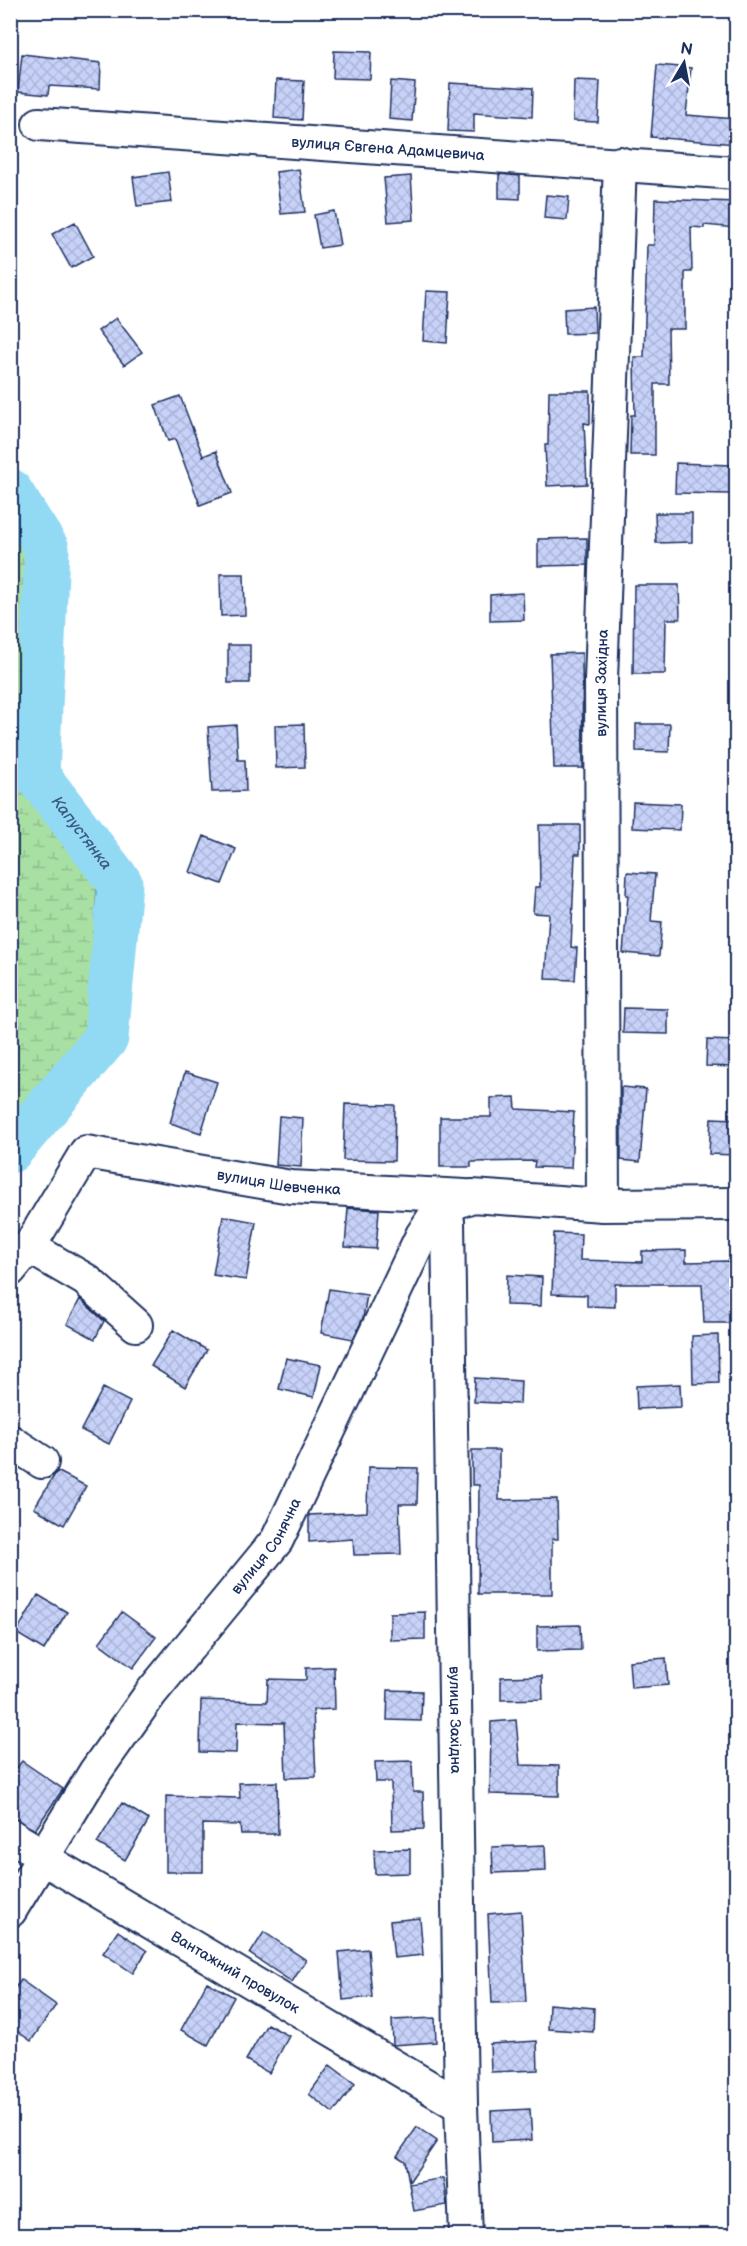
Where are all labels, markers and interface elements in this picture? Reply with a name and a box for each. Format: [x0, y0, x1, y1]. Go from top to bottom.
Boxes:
north arrow [654, 33, 714, 93]
text: N [679, 39, 694, 60]
street label: вулиця Євгена Адамцевича [291, 132, 486, 165]
street label: вулиця Західна [591, 629, 612, 737]
water label: Капустянка [47, 792, 116, 873]
street label: вулиця Шевченка [215, 1165, 341, 1199]
street label: вулиця Сонячна [227, 1495, 305, 1598]
street label: вулиця Західна [445, 1666, 466, 1774]
street label: Вантажний провулок [167, 1927, 303, 2018]

